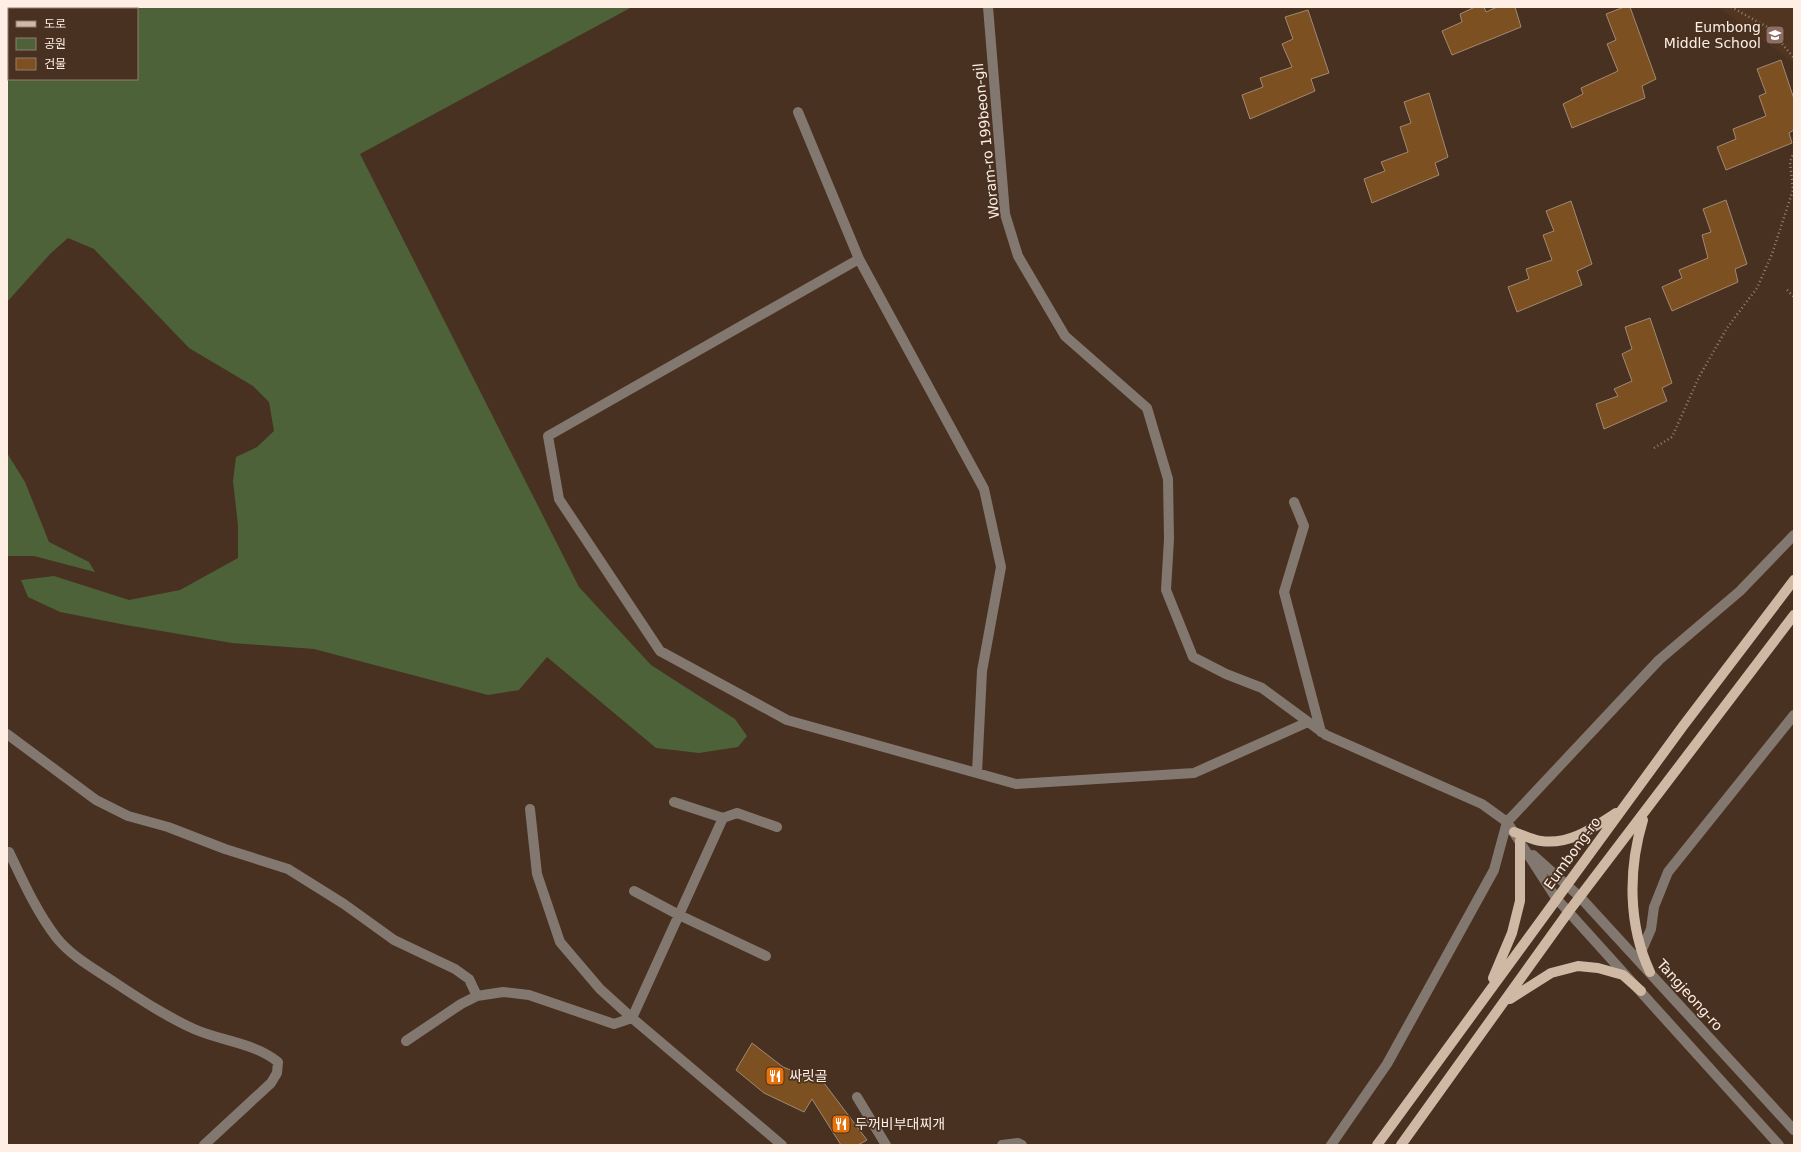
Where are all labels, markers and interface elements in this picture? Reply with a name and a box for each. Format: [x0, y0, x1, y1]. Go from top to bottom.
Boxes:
legend [8, 8, 138, 80]
text: 도로 [44, 17, 66, 31]
place label: Eumbong Middle School [1664, 19, 1761, 51]
school or university icon: Eumbong Middle School [1764, 24, 1786, 46]
text: 공원 [44, 37, 66, 51]
text: 건물 [44, 57, 66, 71]
street label: Woram-ro 199beon-gil [970, 62, 1002, 220]
street label: Eumbong-ro [1540, 814, 1604, 892]
street label: Tangjeong-ro [1653, 955, 1726, 1034]
restaurant icon: 싸릿골 [764, 1065, 786, 1087]
place label: 싸릿골 [789, 1068, 828, 1084]
restaurant icon: 두꺼비부대찌개 [830, 1113, 852, 1135]
place label: 두꺼비부대찌개 [855, 1116, 945, 1132]

